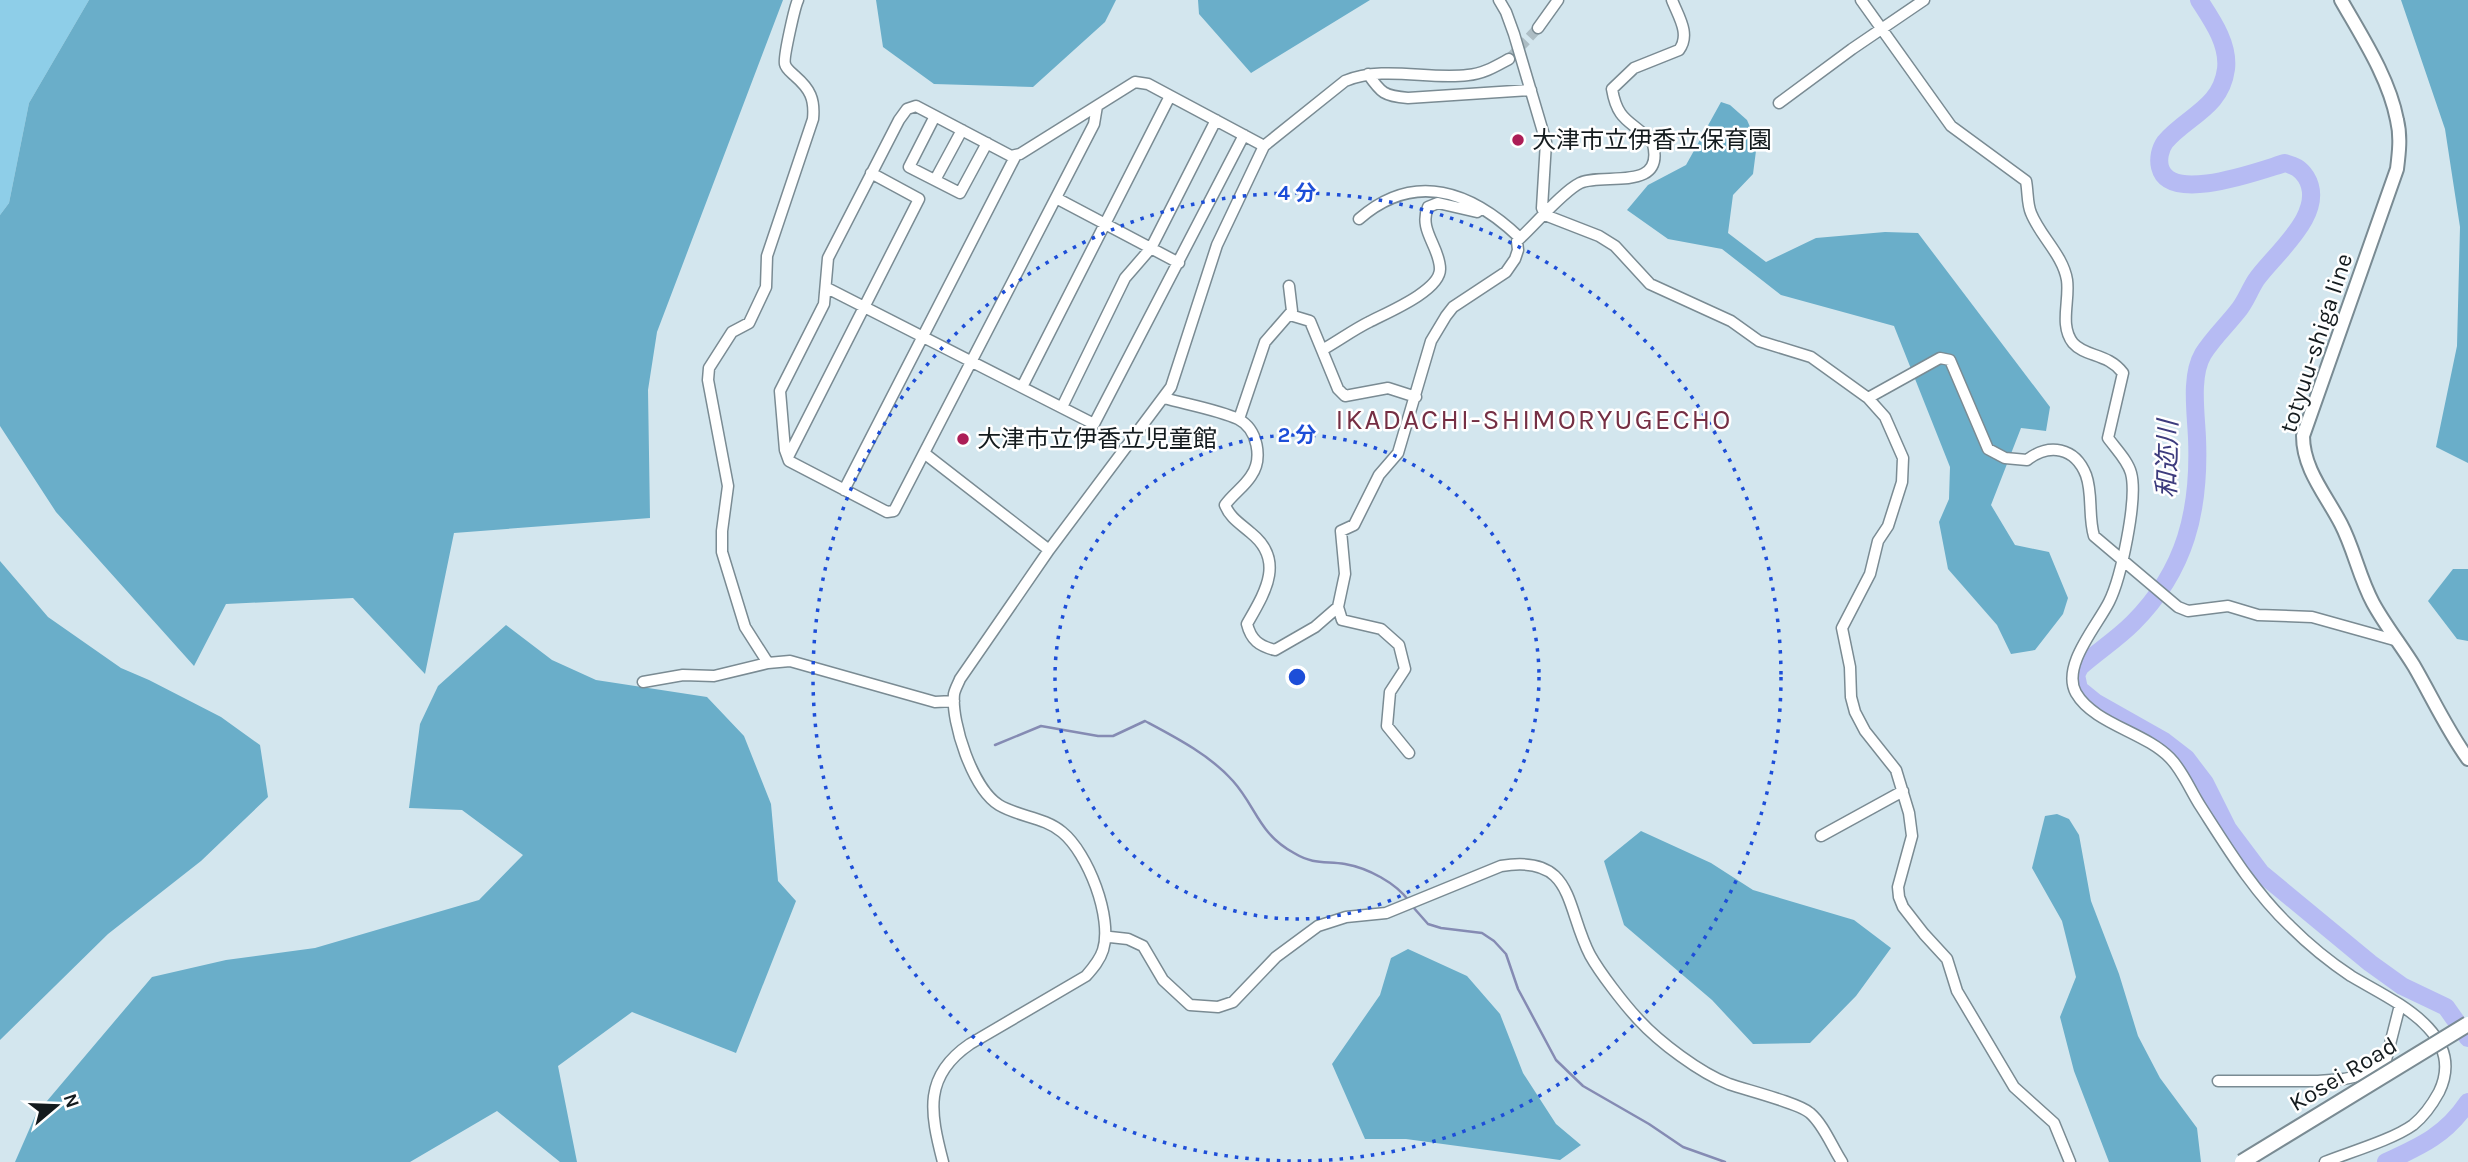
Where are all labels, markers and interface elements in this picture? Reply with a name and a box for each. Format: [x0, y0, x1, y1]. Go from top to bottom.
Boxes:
place label: 大津市立伊香立保育園 [1532, 126, 1772, 154]
marker: 大津市立伊香立保育園 [1510, 132, 1526, 148]
text: 4 分 [1278, 181, 1316, 205]
street label: totyuu-shiga line [2274, 250, 2358, 436]
district label: IKADACHI-SHIMORYUGECHO [1336, 403, 1732, 436]
water label: 和迩川 [2151, 417, 2184, 498]
text: 2 分 [1277, 423, 1317, 447]
place label: 大津市立伊香立児童館 [977, 425, 1217, 453]
marker: 大津市立伊香立児童館 [955, 431, 971, 447]
centre of rings [1285, 665, 1309, 689]
street label: Kosei Road [2284, 1031, 2402, 1117]
north arrow [21, 1071, 91, 1141]
text: N [59, 1091, 84, 1111]

